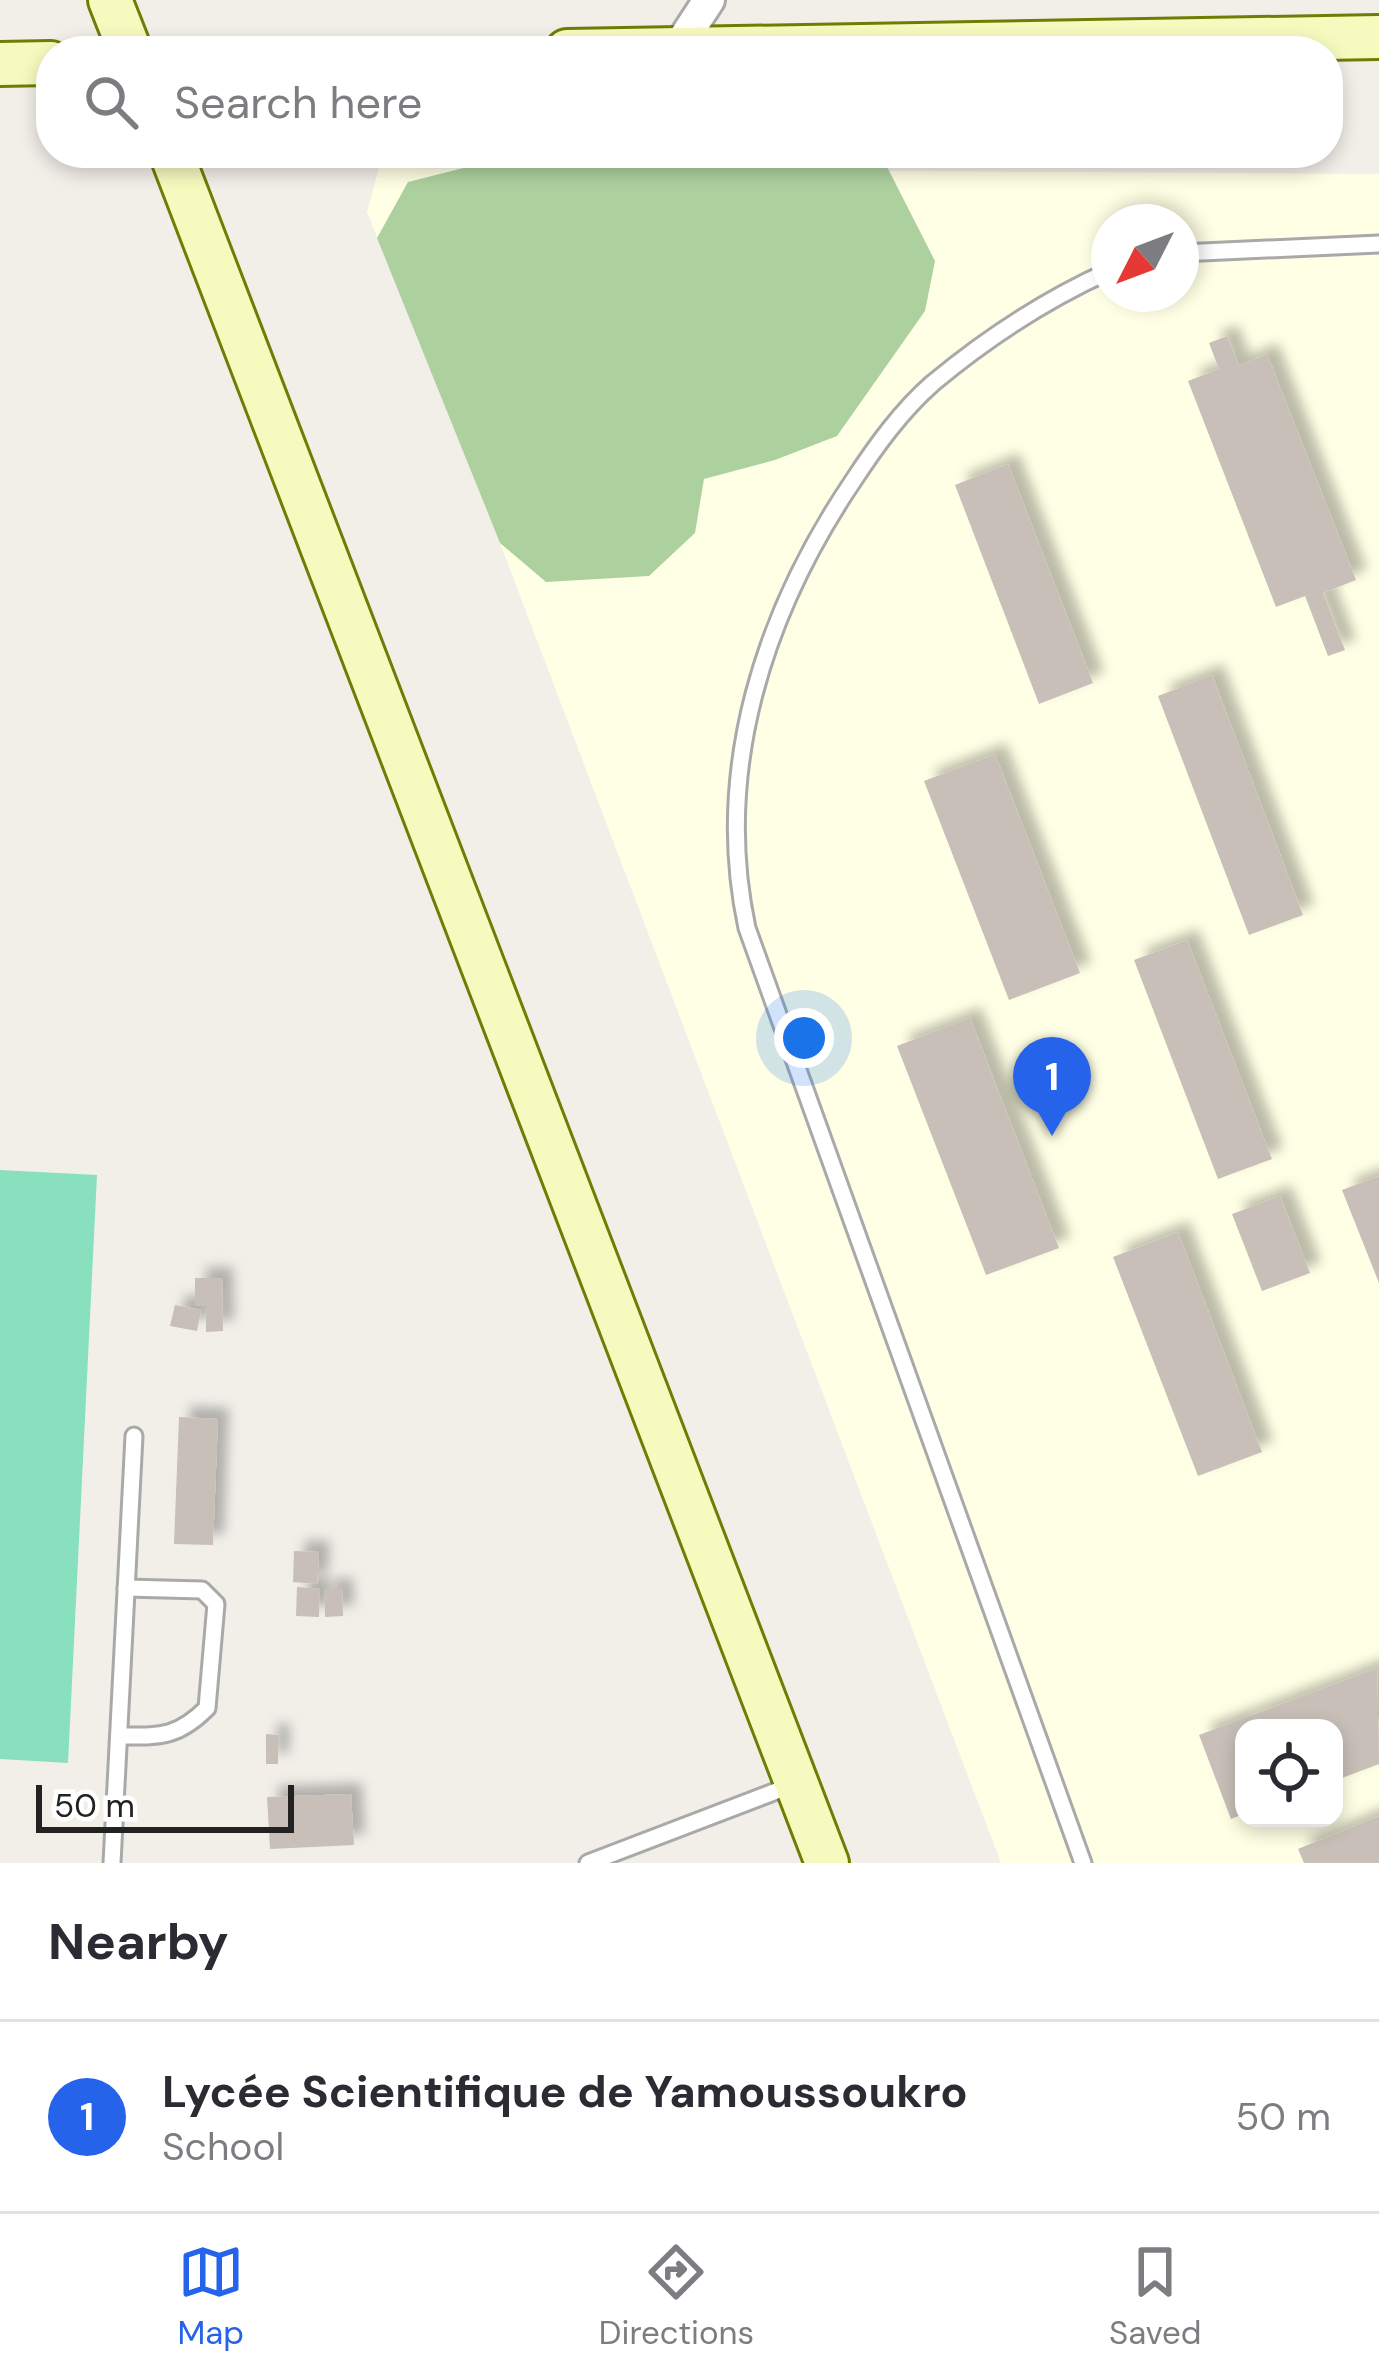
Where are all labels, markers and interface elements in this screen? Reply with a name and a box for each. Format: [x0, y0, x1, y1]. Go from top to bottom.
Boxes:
search box [36, 36, 1343, 168]
icon: search [78, 69, 144, 135]
text: Search here [174, 73, 422, 132]
north arrow [1091, 204, 1199, 312]
your location [774, 1008, 834, 1068]
pin: 1 [1013, 1037, 1091, 1136]
map controls [1235, 1719, 1343, 1827]
button: locate [1235, 1719, 1343, 1827]
scale bar [36, 1779, 294, 1832]
text: 50 m [54, 1784, 135, 1827]
text: Nearby [48, 1908, 229, 1975]
text: Lycée Scientifique de Yamoussoukro [162, 2062, 968, 2121]
text: 1 [80, 2091, 94, 2142]
text: 50 m [1235, 2091, 1331, 2142]
text: School [162, 2121, 284, 2172]
tab: Map [177, 2239, 244, 2354]
tab: Directions [599, 2239, 754, 2354]
tab: Saved [1109, 2239, 1202, 2354]

